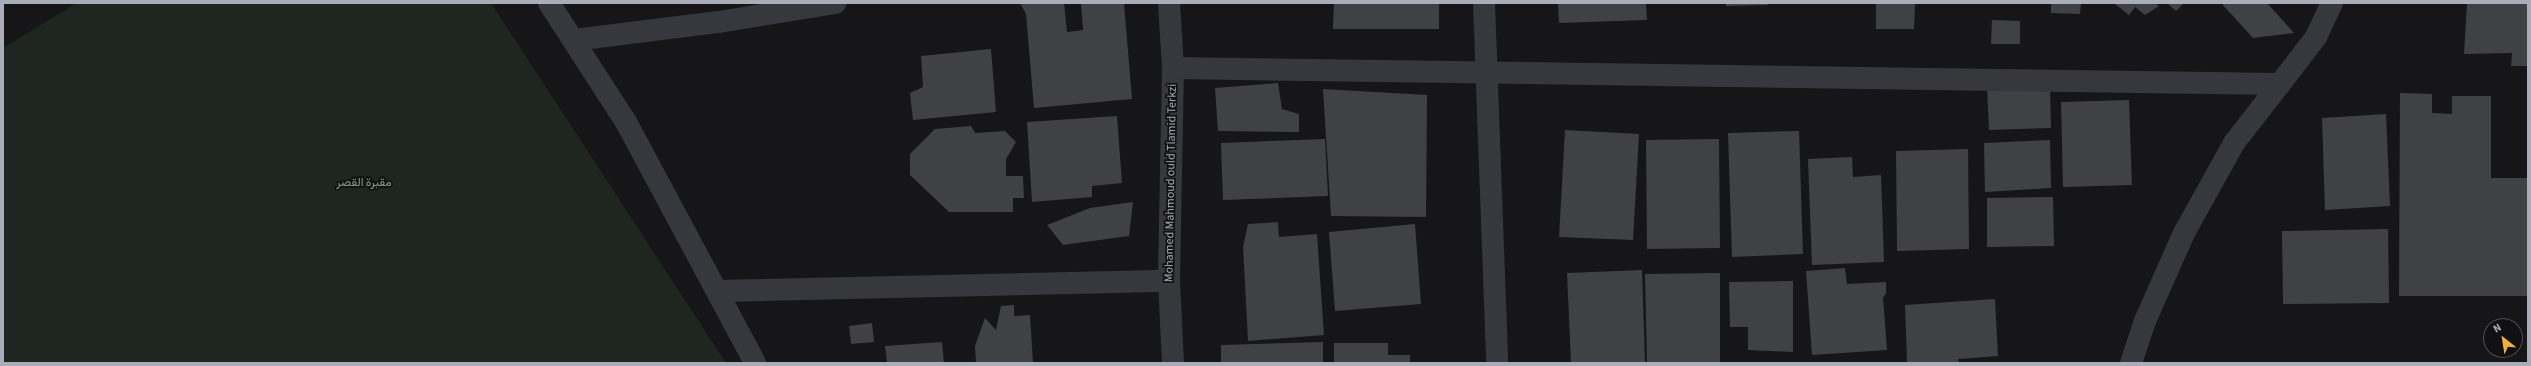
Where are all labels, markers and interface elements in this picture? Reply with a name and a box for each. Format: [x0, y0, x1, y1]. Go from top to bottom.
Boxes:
street label: Mohamed Mahmoud ould Tlamid Terkzi [1162, 84, 1180, 282]
park label: مقبرة القصر [336, 176, 392, 190]
north arrow [2483, 318, 2523, 358]
text: N [2490, 320, 2504, 336]

